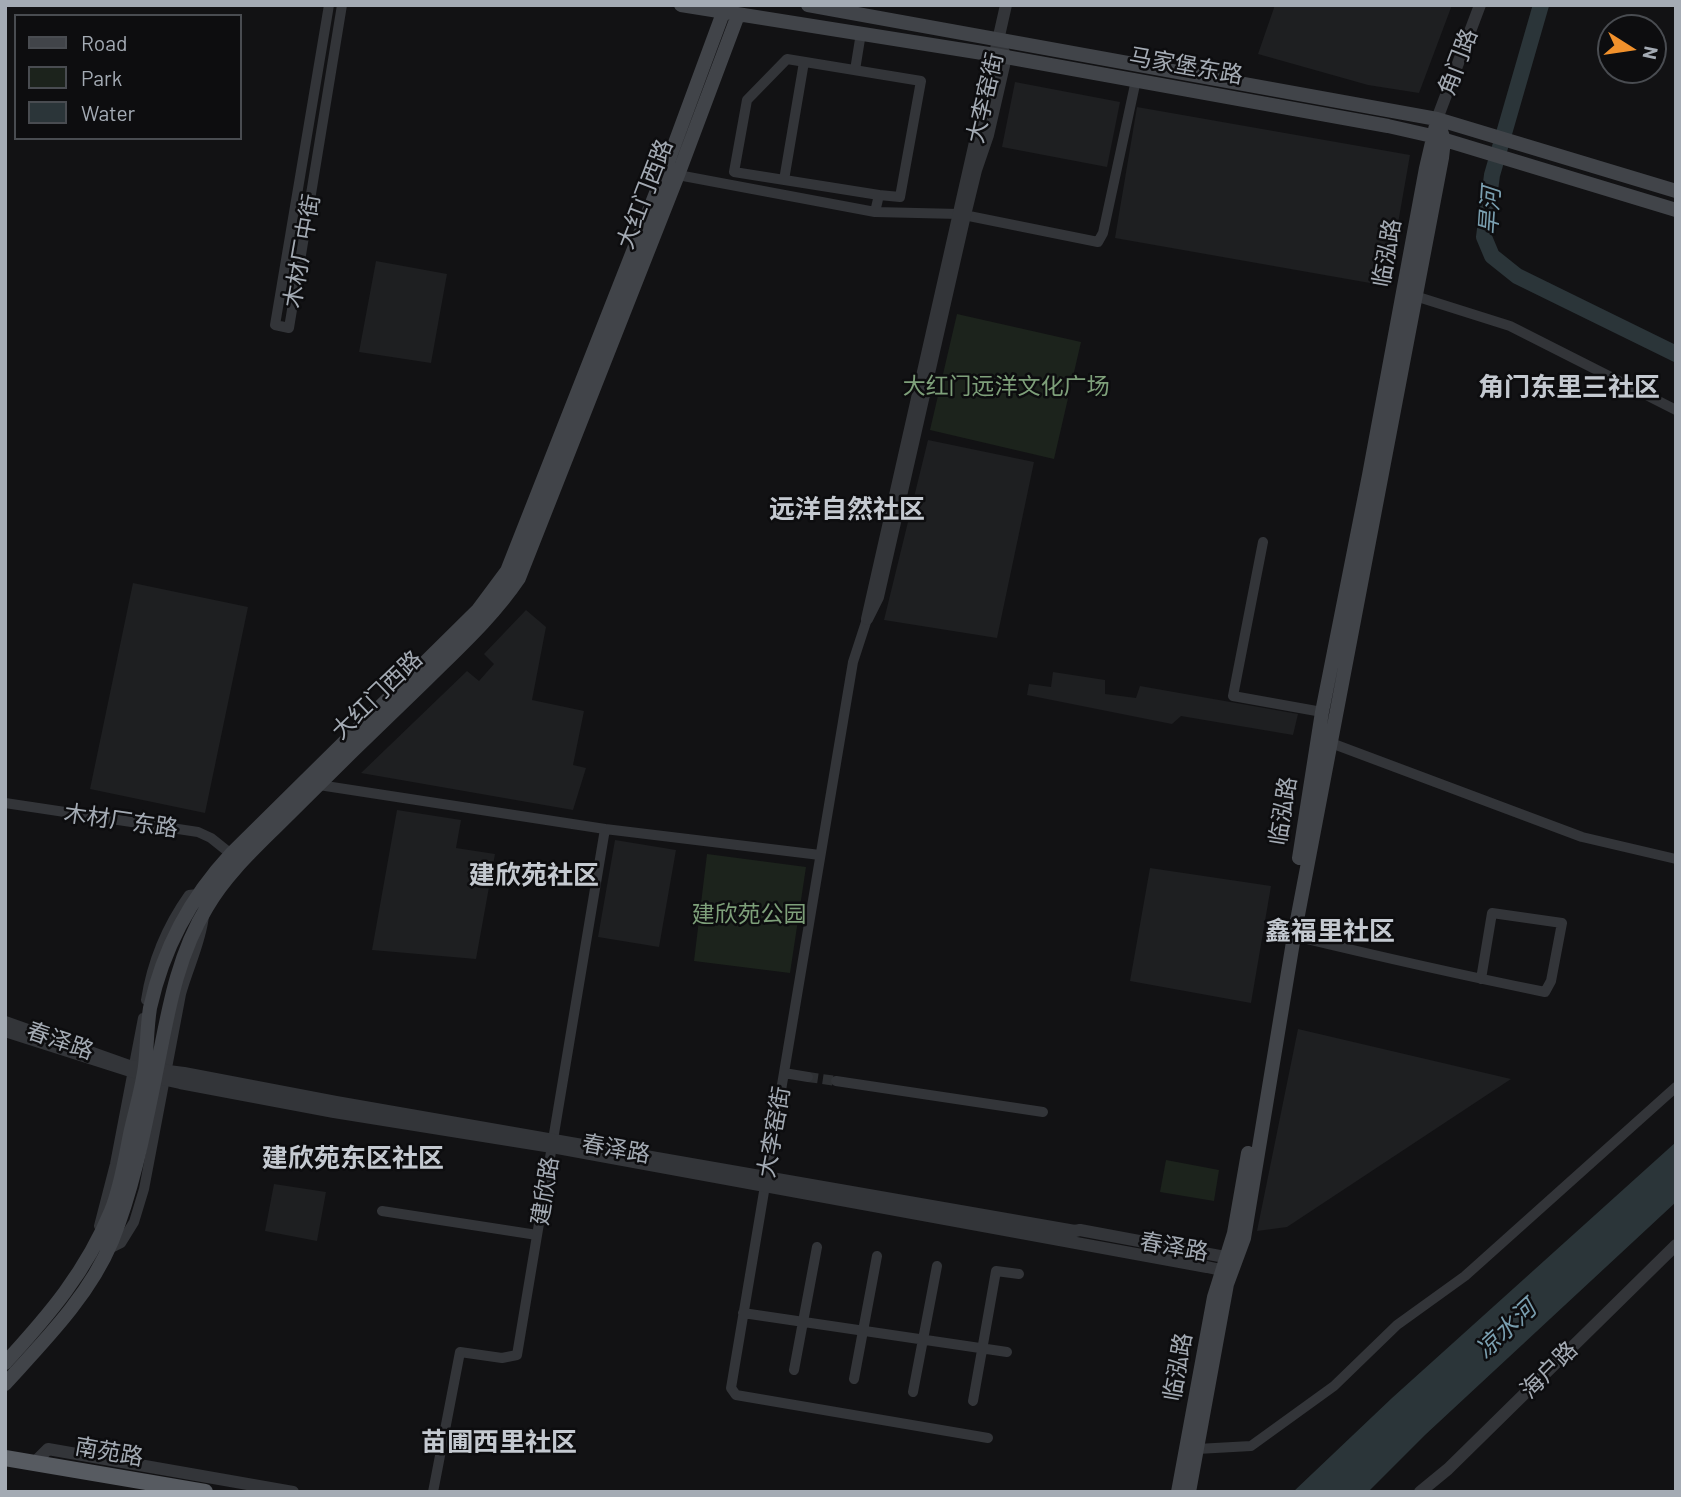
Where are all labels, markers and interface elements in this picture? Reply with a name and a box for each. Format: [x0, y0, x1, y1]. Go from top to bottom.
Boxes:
legend [14, 14, 242, 140]
north arrow [1597, 14, 1667, 84]
street label: 角门路 [1433, 25, 1483, 99]
text: Road [81, 30, 127, 55]
street label: 马家堡东路 [1127, 42, 1245, 90]
text: N [1639, 44, 1664, 62]
street label: 大李窑街 [961, 50, 1009, 146]
text: Park [81, 65, 122, 90]
text: Water [81, 100, 135, 125]
street label: 大红门西路 [612, 135, 678, 253]
water label: 旱河 [1474, 186, 1506, 236]
street label: 木材厂中街 [278, 192, 326, 310]
street label: 临泓路 [1367, 217, 1407, 289]
district label: 角门东里三社区 [1478, 371, 1660, 403]
park label: 大红门远洋文化广场 [903, 372, 1109, 400]
district label: 远洋自然社区 [769, 493, 925, 525]
street label: 大红门西路 [326, 645, 428, 745]
street label: 临泓路 [1264, 775, 1302, 847]
street label: 木材厂东路 [62, 799, 180, 843]
district label: 建欣苑社区 [469, 859, 599, 891]
park label: 建欣苑公园 [692, 900, 806, 928]
district label: 鑫福里社区 [1265, 915, 1395, 947]
street label: 春泽路 [23, 1017, 97, 1065]
street label: 大李窑街 [752, 1084, 796, 1180]
street label: 春泽路 [580, 1129, 652, 1169]
district label: 建欣苑东区社区 [262, 1142, 444, 1174]
street label: 建欣路 [526, 1155, 564, 1227]
street label: 春泽路 [1138, 1227, 1210, 1267]
water label: 凉水河 [1470, 1294, 1542, 1364]
street label: 临泓路 [1158, 1331, 1198, 1403]
street label: 海户路 [1515, 1336, 1583, 1404]
district label: 苗圃西里社区 [421, 1426, 577, 1458]
street label: 南苑路 [73, 1432, 145, 1472]

